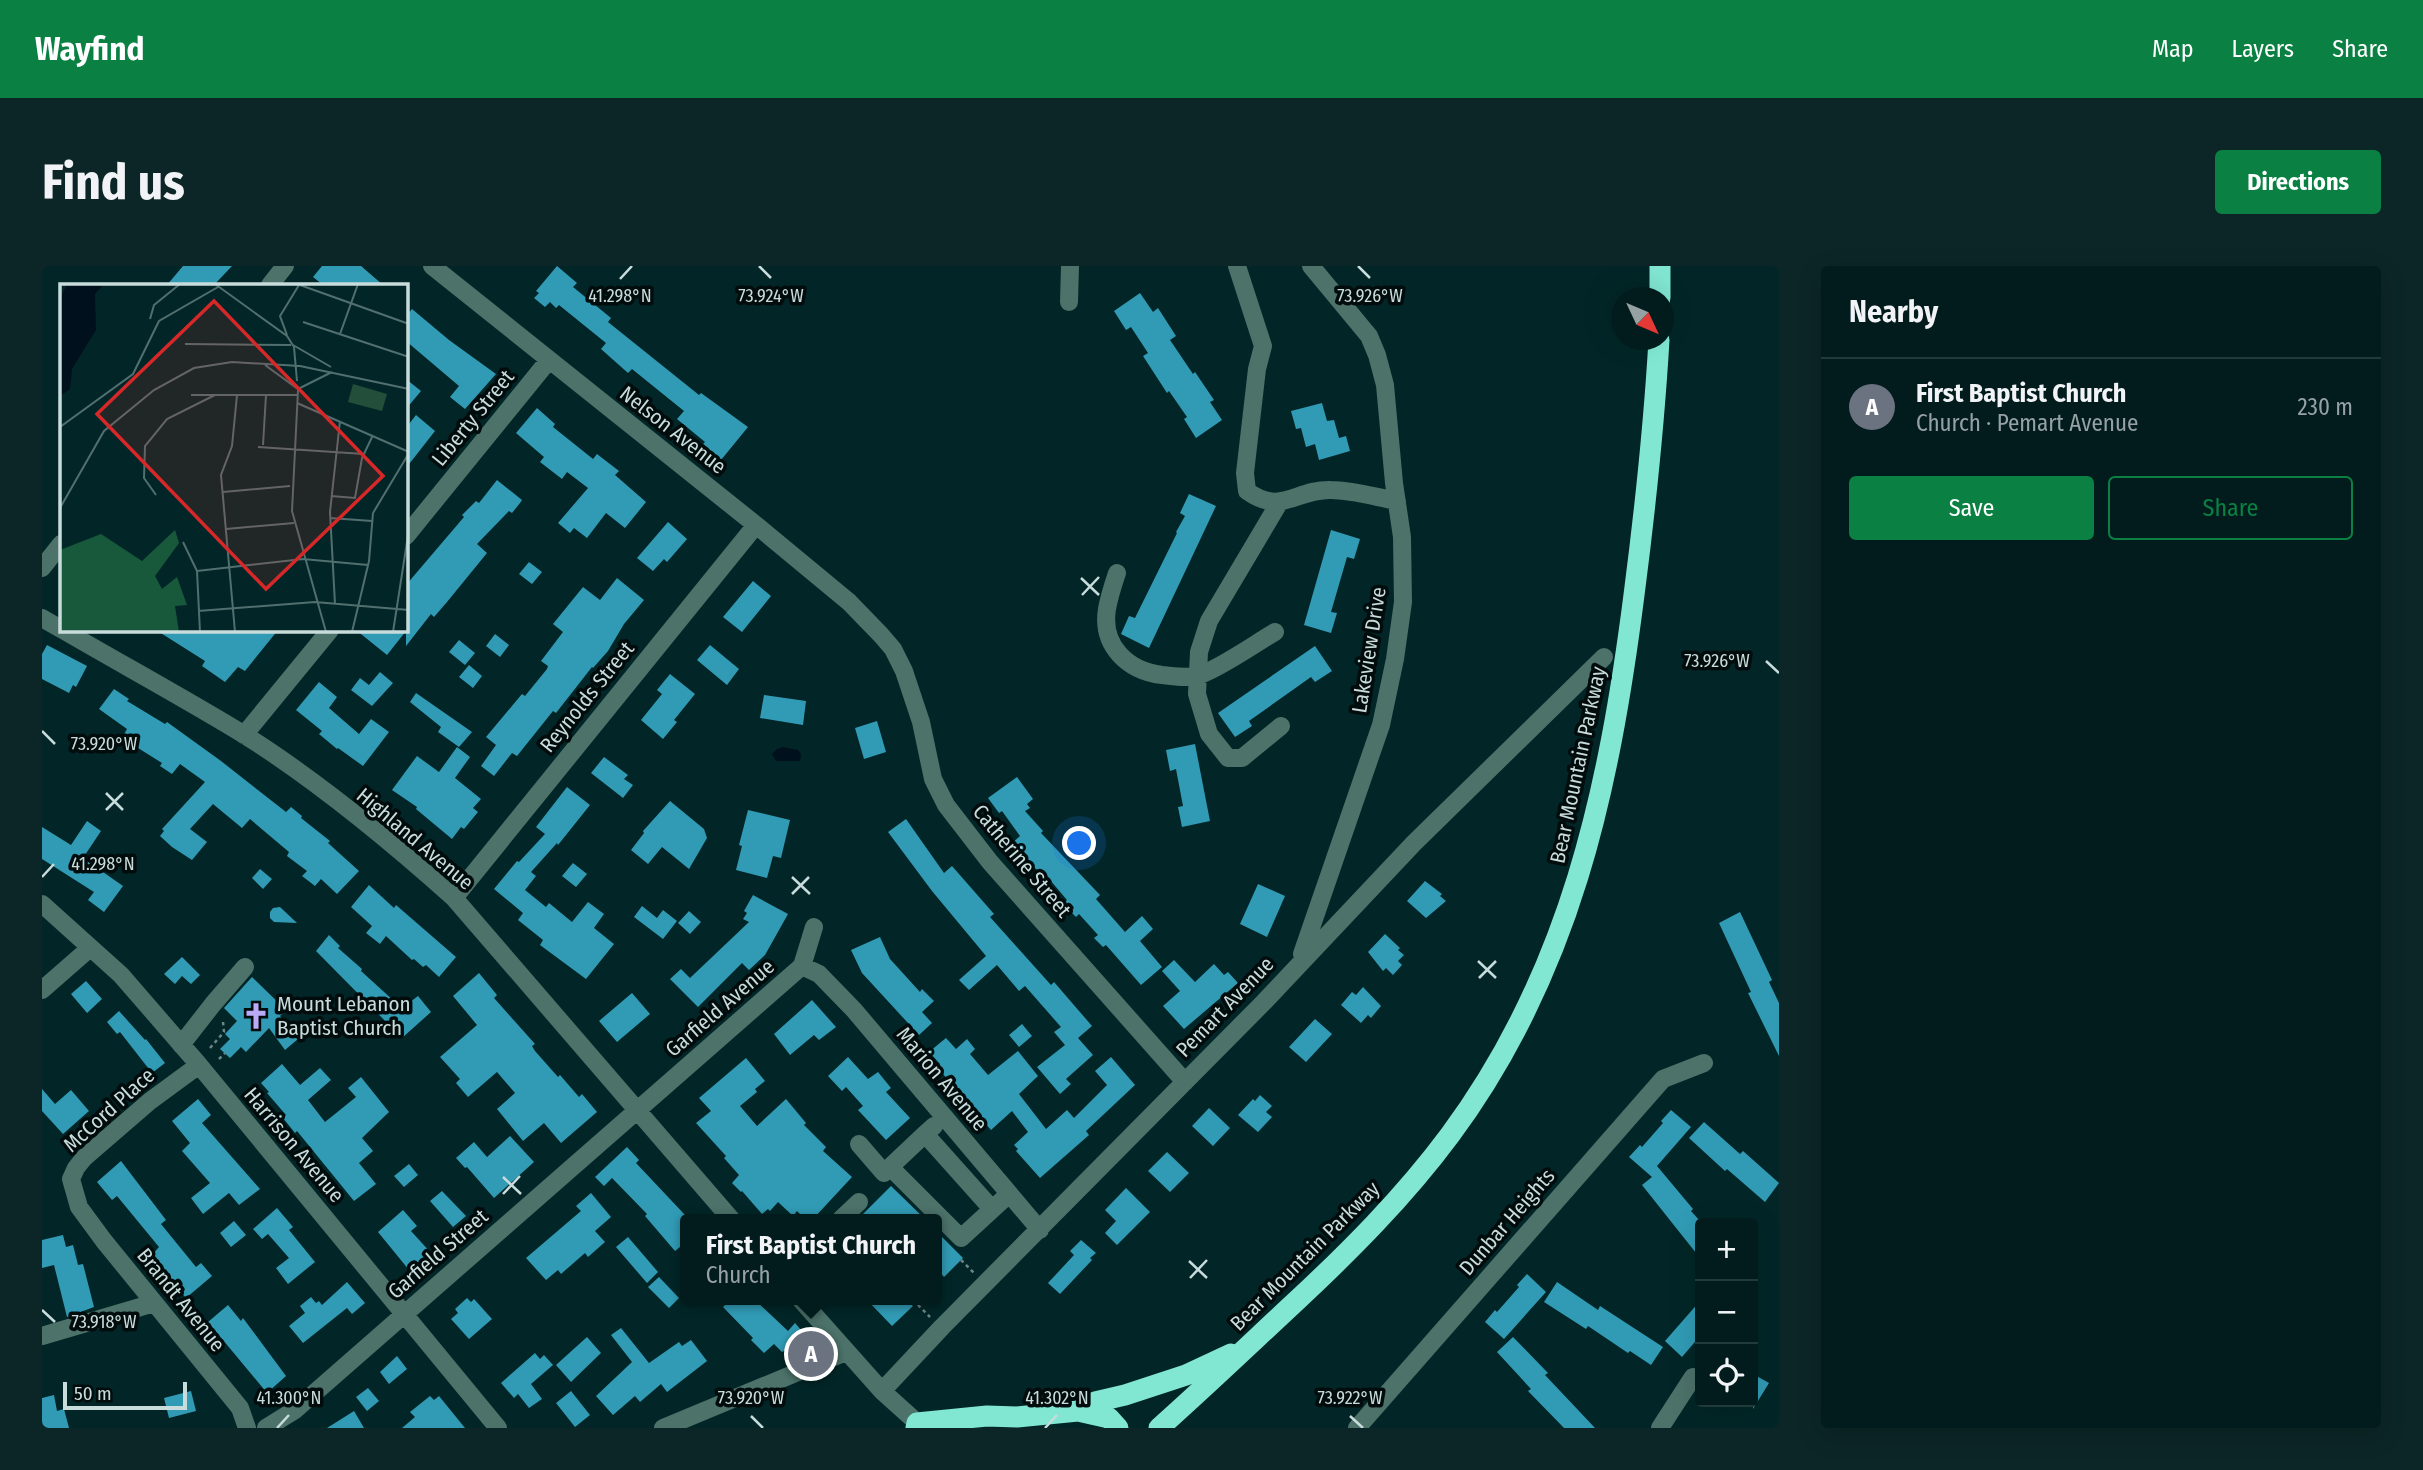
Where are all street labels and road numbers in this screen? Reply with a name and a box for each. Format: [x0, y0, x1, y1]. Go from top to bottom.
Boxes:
street label: Liberty Street [426, 365, 520, 471]
street label: Nelson Avenue [615, 380, 731, 480]
street label: Lakeview Drive [1346, 585, 1392, 715]
street label: Reynolds Street [534, 636, 640, 758]
street label: Bear Mountain Parkway [1544, 664, 1612, 866]
street label: Highland Avenue [351, 782, 479, 896]
street label: Catherine Street [967, 799, 1077, 923]
street label: Pemart Avenue [1171, 951, 1279, 1063]
street label: Garfield Avenue [660, 954, 780, 1062]
street label: Marion Avenue [891, 1022, 993, 1136]
street label: McCord Place [58, 1062, 160, 1158]
street label: Harrison Avenue [238, 1082, 350, 1208]
street label: Dunbar Heights [1454, 1163, 1560, 1281]
street label: Bear Mountain Parkway [1225, 1175, 1386, 1336]
street label: Garfield Street [383, 1203, 494, 1305]
street label: Brandt Avenue [131, 1243, 231, 1357]

